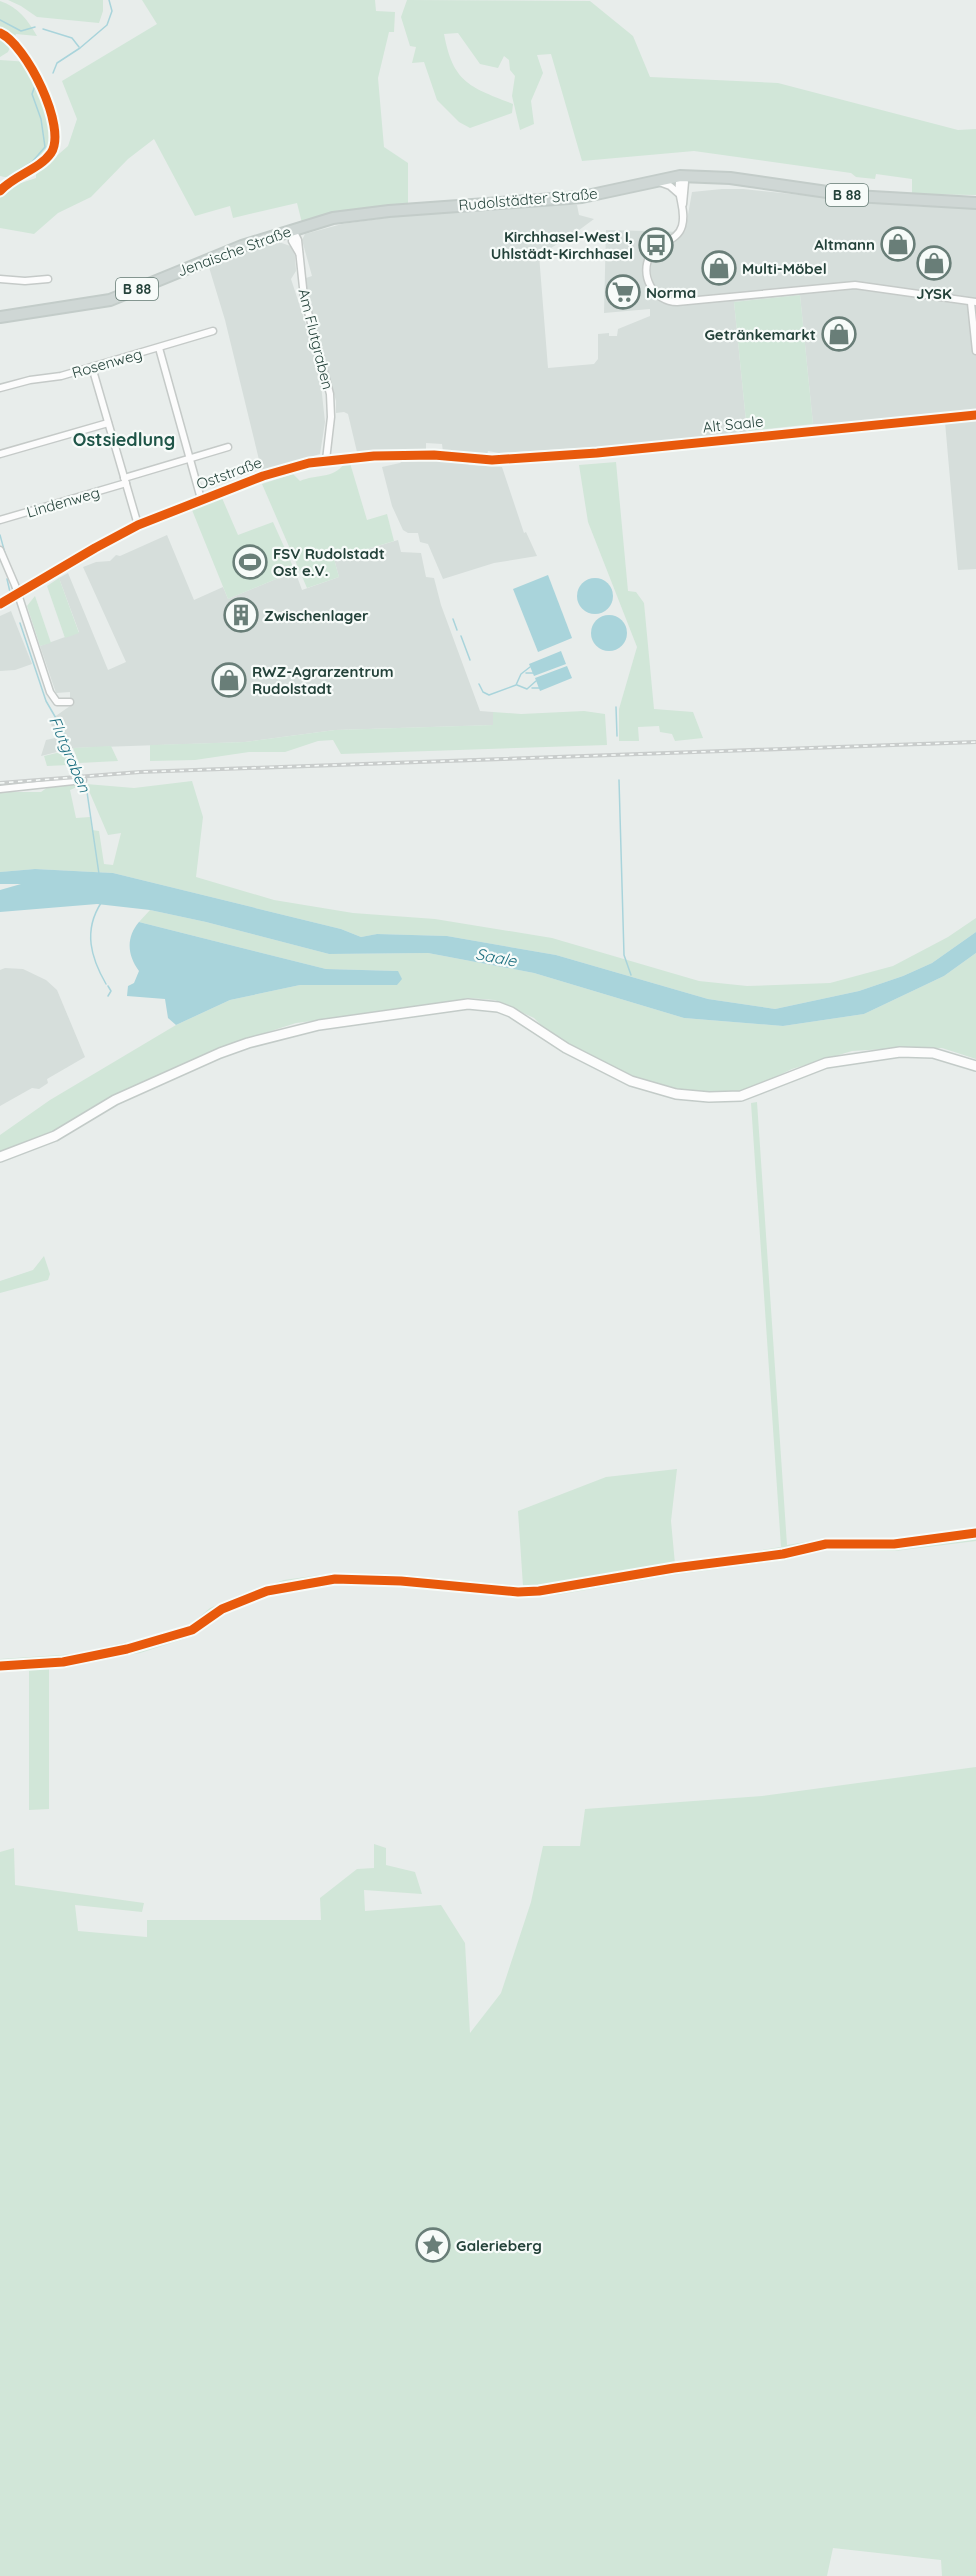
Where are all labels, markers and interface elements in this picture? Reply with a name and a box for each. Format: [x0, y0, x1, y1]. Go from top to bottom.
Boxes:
street label: Rudolstädter Straße [458, 183, 598, 215]
road number: B 88 [826, 184, 868, 206]
street label: Jenaische Straße [175, 222, 293, 280]
shop icon: Altmann [880, 226, 916, 262]
place label: Kirchhasel-West I, Uhlstädt-Kirchhasel [491, 227, 633, 263]
bus stop icon: Kirchhasel-West I, Uhlstädt-Kirchhasel [638, 227, 674, 263]
place label: Altmann [814, 235, 875, 254]
shop icon: JYSK [916, 245, 952, 281]
shop icon: Multi-Möbel [701, 250, 737, 286]
place label: Multi-Möbel [742, 259, 827, 278]
supermarket icon: Norma [605, 274, 641, 310]
road number: B 88 [116, 278, 158, 300]
place label: Norma [646, 283, 696, 302]
place label: JYSK [916, 284, 952, 303]
street label: Am Flutgraben [294, 287, 338, 391]
shop icon: Getränkemarkt [821, 316, 857, 352]
place label: Getränkemarkt [704, 325, 816, 344]
street label: Rosenweg [70, 344, 144, 382]
street label: Alt Saale [702, 411, 764, 437]
district label: Ostsiedlung [73, 428, 175, 451]
street label: Oststraße [194, 452, 264, 494]
street label: Lindenweg [24, 483, 102, 521]
sports icon: FSV Rudolstadt Ost e.V. [232, 544, 268, 580]
place label: FSV Rudolstadt Ost e.V. [273, 544, 385, 580]
building icon: Zwischenlager [223, 597, 259, 633]
place label: Zwischenlager [264, 606, 369, 625]
shop icon: RWZ-Agrarzentrum Rudolstadt [211, 662, 247, 698]
place label: RWZ-Agrarzentrum Rudolstadt [252, 662, 394, 698]
water label: Flutgraben [45, 713, 95, 796]
water label: Saale [474, 943, 519, 971]
place icon: Galerieberg [415, 2227, 451, 2263]
place label: Galerieberg [456, 2236, 542, 2255]

